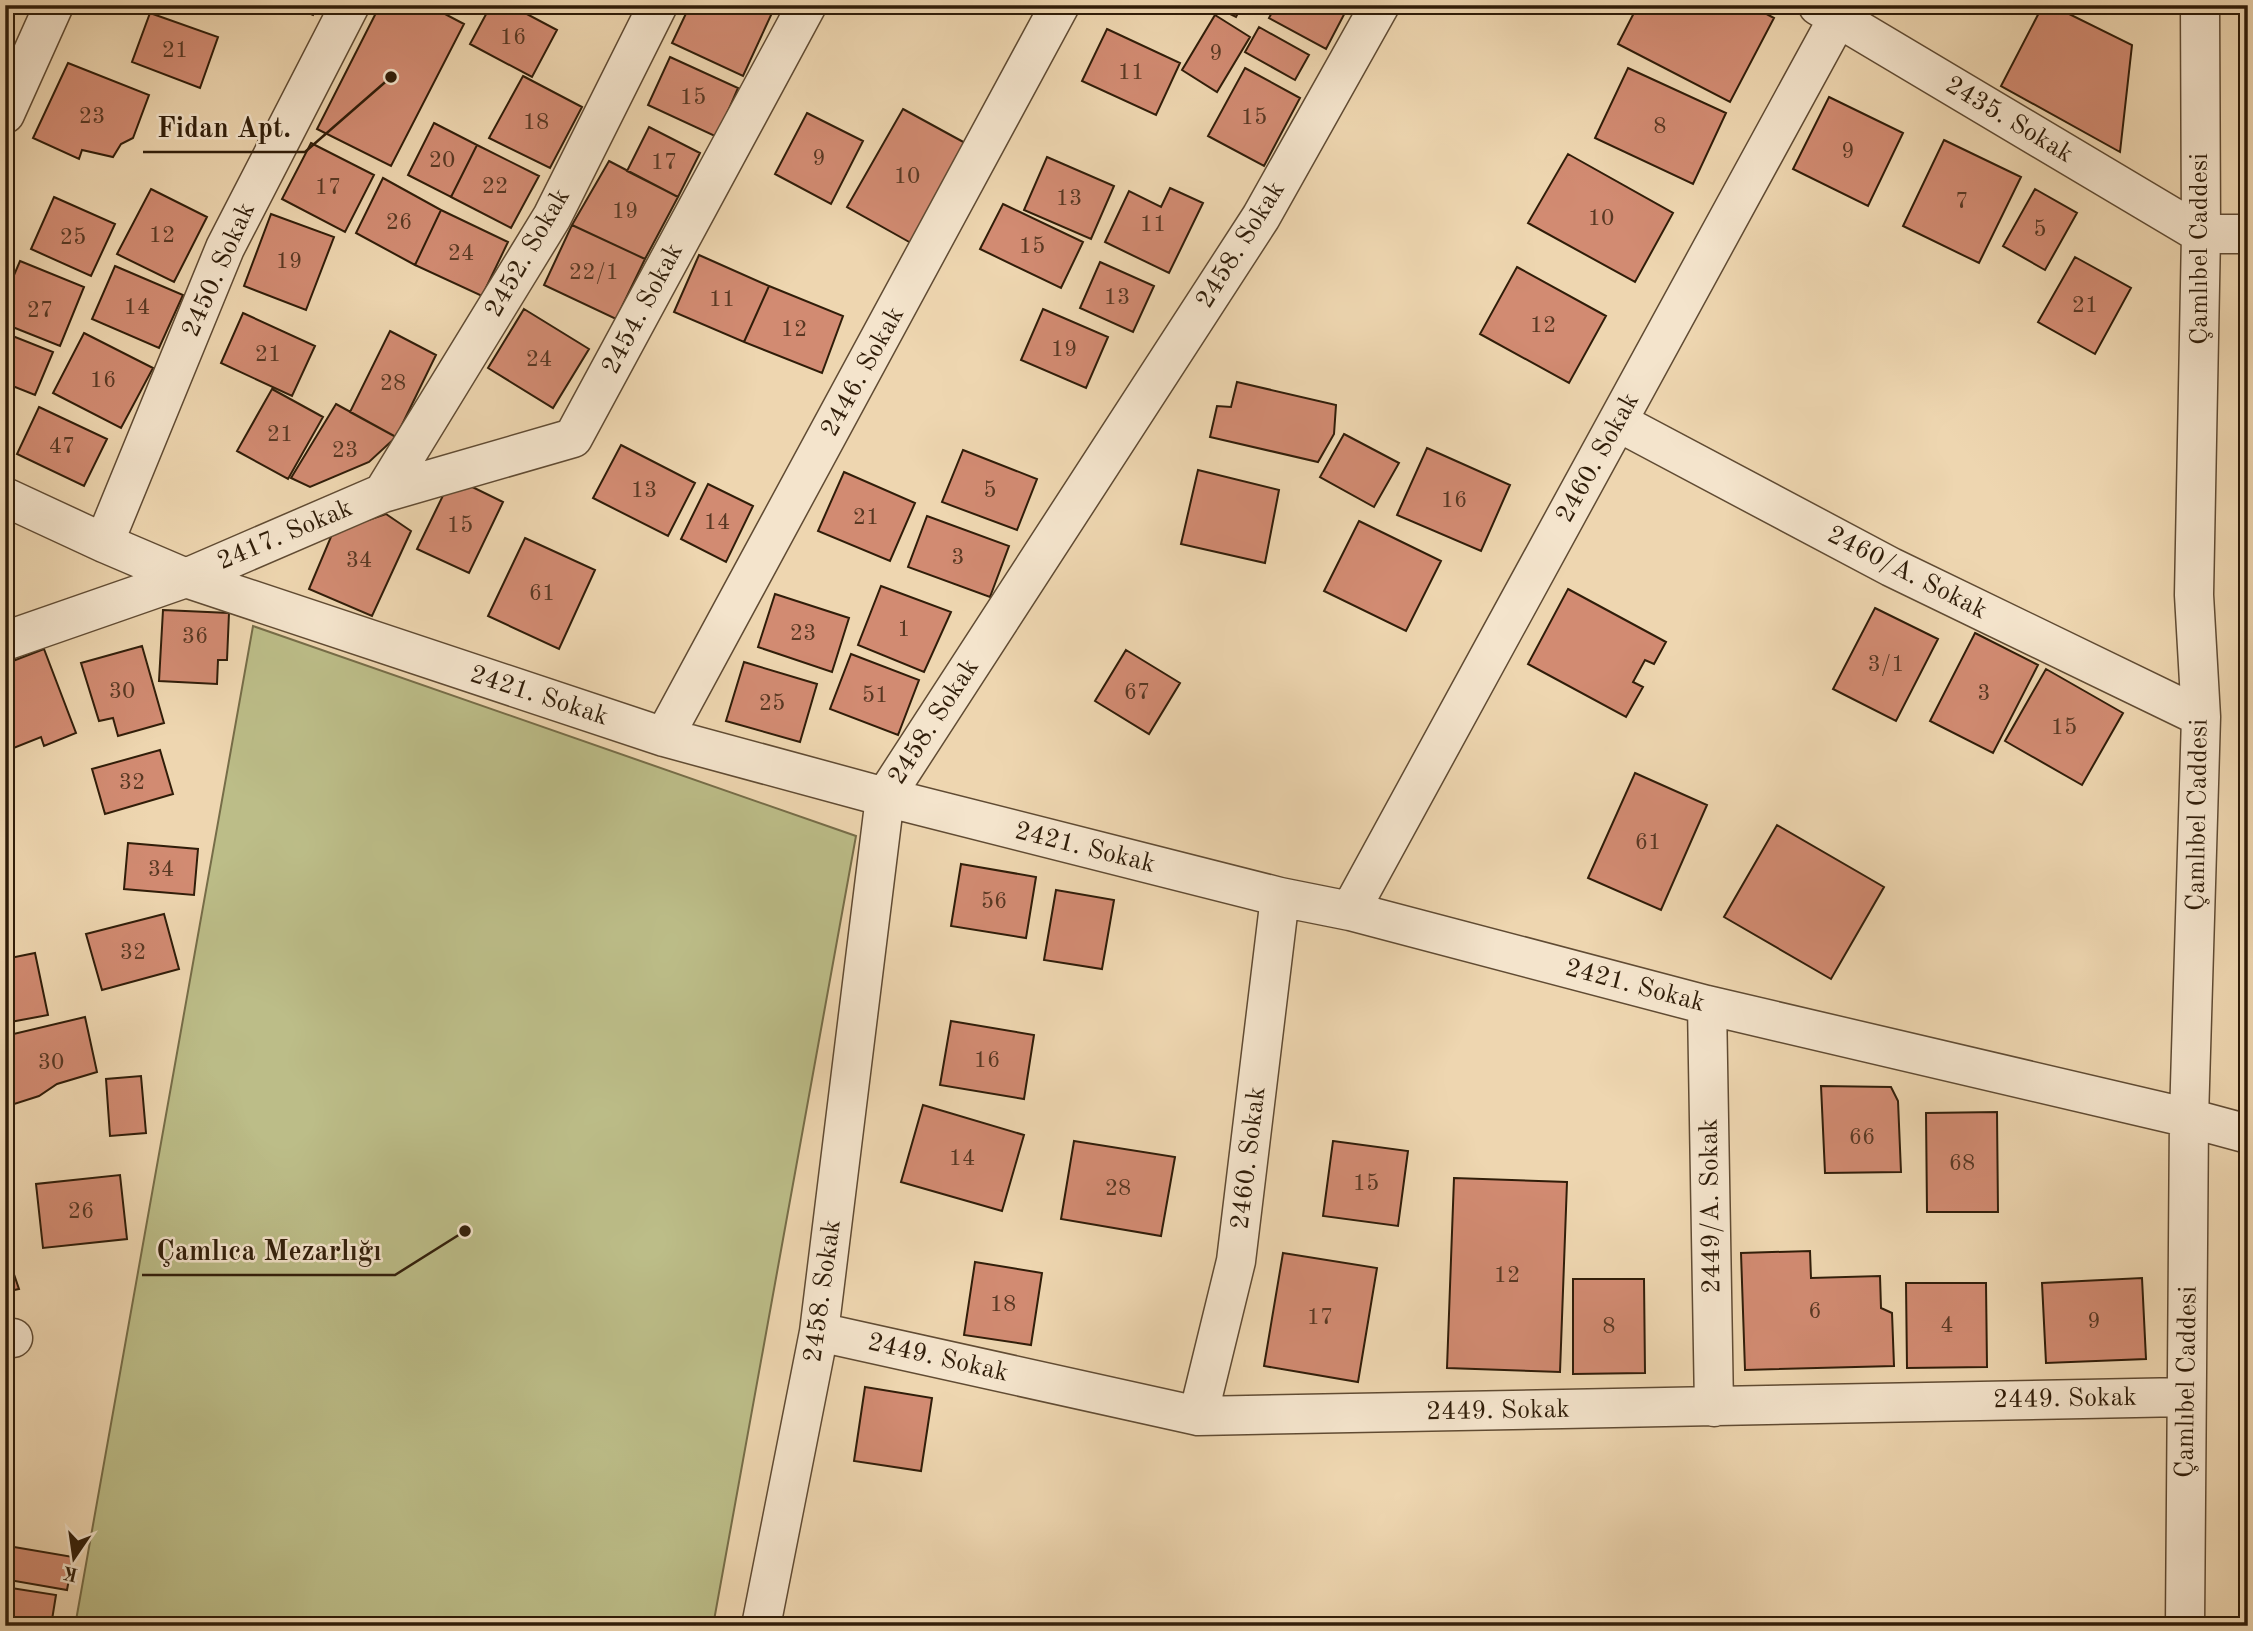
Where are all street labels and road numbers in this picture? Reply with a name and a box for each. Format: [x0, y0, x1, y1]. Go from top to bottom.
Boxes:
street label: 2435. Sokak [1941, 72, 2077, 168]
street label: Çamlıbel Caddesi [2187, 153, 2213, 345]
street label: 2458. Sokak [1192, 177, 1290, 313]
street label: 2452. Sokak [481, 184, 575, 322]
street label: 2450. Sokak [178, 199, 260, 341]
street label: 2454. Sokak [598, 239, 688, 379]
street label: 2446. Sokak [817, 303, 909, 441]
street label: 2460. Sokak [1552, 389, 1644, 527]
street label: 2417. Sokak [214, 495, 356, 575]
street label: 2460/A. Sokak [1823, 522, 1991, 624]
street label: 2458. Sokak [884, 655, 984, 789]
street label: 2421. Sokak [467, 661, 611, 731]
street label: Çamlıbel Caddesi [2183, 719, 2213, 911]
street label: 2421. Sokak [1012, 818, 1158, 878]
street label: 2421. Sokak [1562, 955, 1708, 1017]
street label: 2460. Sokak [1227, 1085, 1271, 1231]
street label: 2449/A. Sokak [1696, 1118, 1726, 1294]
street label: 2458. Sokak [800, 1218, 846, 1364]
street label: Çamlıbel Caddesi [2172, 1286, 2202, 1478]
street label: 2449. Sokak [865, 1329, 1011, 1387]
street label: 2449. Sokak [1993, 1385, 2137, 1413]
street label: 2449. Sokak [1426, 1397, 1570, 1425]

